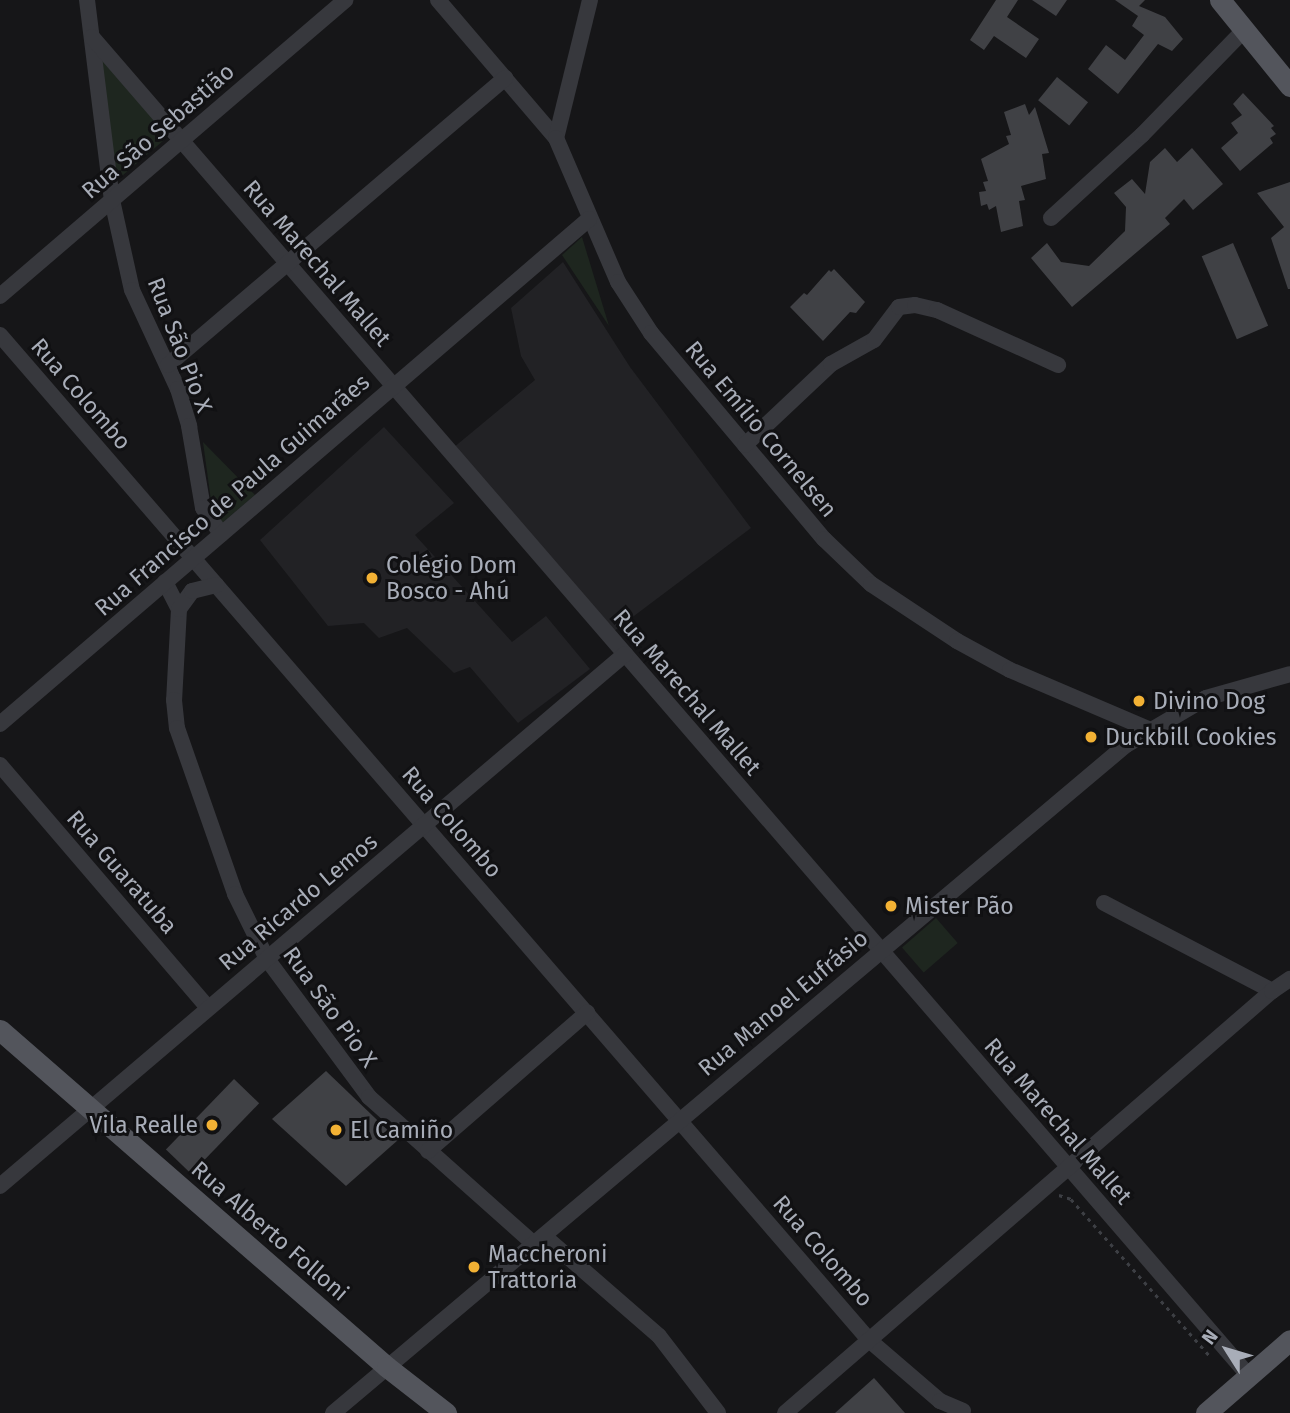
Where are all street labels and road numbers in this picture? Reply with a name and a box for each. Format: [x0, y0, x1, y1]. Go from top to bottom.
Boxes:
street label: Rua São Sebastião [76, 57, 240, 205]
street label: Rua Marechal Mallet [237, 174, 397, 352]
street label: Rua São Pio X [142, 274, 218, 416]
street label: Rua Colombo [25, 333, 137, 455]
street label: Rua Emílio Cornelsen [679, 335, 843, 523]
street label: Rua Francisco de Paula Guimarães [89, 368, 375, 622]
street label: Rua Marechal Mallet [607, 603, 767, 781]
street label: Rua Colombo [396, 761, 508, 883]
street label: Rua Guaratuba [61, 805, 183, 939]
street label: Rua Ricardo Lemos [213, 828, 383, 976]
street label: Rua Manoel Eufrásio [693, 924, 873, 1082]
street label: Rua São Pio X [277, 941, 383, 1073]
street label: Rua Marechal Mallet [978, 1032, 1138, 1210]
street label: Rua Alberto Folloni [186, 1155, 354, 1307]
street label: Rua Colombo [767, 1190, 879, 1312]

